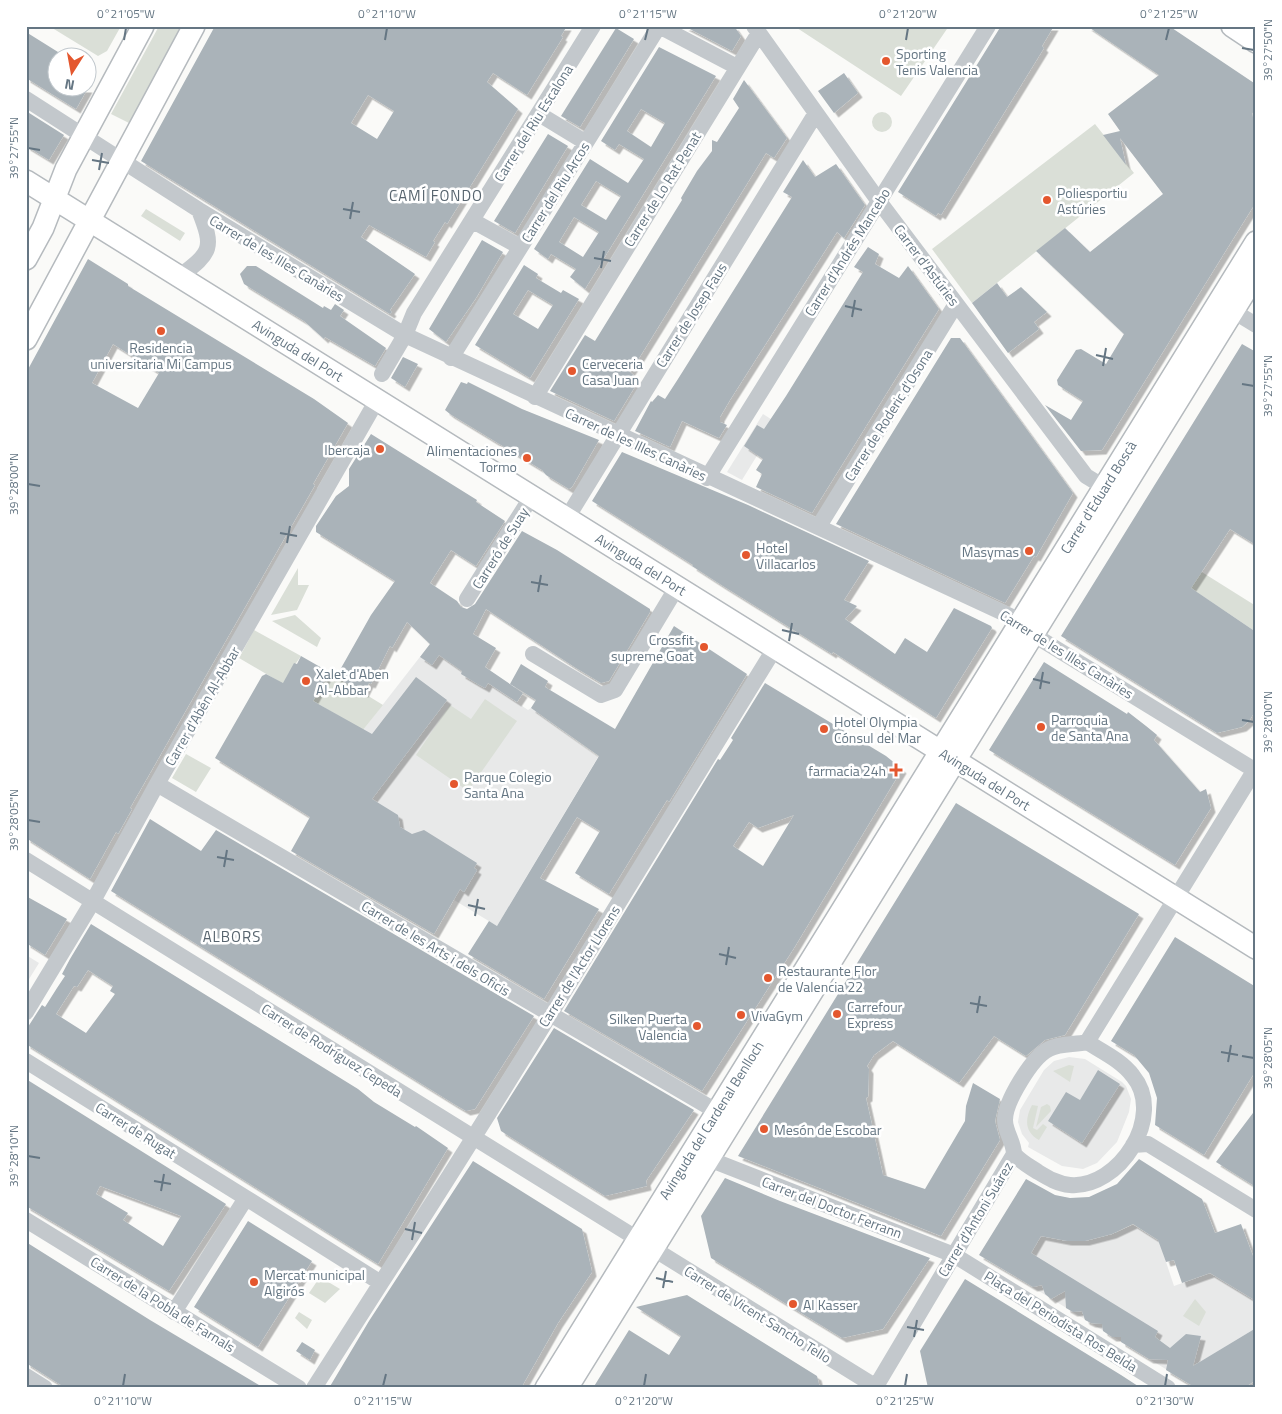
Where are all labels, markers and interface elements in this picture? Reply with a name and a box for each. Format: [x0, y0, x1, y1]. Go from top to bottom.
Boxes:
text: 0°21'05"W [97, 4, 155, 23]
text: 0°21'10"W [358, 4, 416, 23]
text: 0°21'15"W [619, 4, 677, 23]
text: 0°21'20"W [879, 4, 937, 23]
text: 0°21'25"W [1140, 4, 1198, 23]
text: 39°27'50"N [1258, 19, 1277, 81]
place label: Sporting Tenis Valencia [896, 43, 978, 80]
north arrow [48, 48, 98, 98]
marker: Sporting Tenis Valencia [880, 55, 892, 67]
street label: Carrer del Riu Escalona [488, 60, 578, 186]
text: N [63, 74, 76, 96]
text: 39°27'55"N [4, 117, 23, 179]
street label: Carrer de Lo Rat Penat [618, 127, 706, 251]
street label: Carrer del Riu Arcos [516, 138, 594, 246]
place label: Poliesportiu Astúries [1057, 182, 1128, 219]
district label: CAMÍ FONDO [389, 184, 483, 207]
street label: Carrer d'Andrés Mancebo [799, 184, 895, 320]
marker: Poliesportiu Astúries [1041, 194, 1053, 206]
street label: Carrer de les Illes Canàries [206, 209, 348, 307]
street label: Carrer d'Astúries [889, 220, 965, 310]
street label: Carrer de Josep Faus [650, 259, 732, 371]
street label: Avinguda del Port [248, 314, 348, 386]
marker: Residencia universitaria Mi Campus [155, 325, 167, 337]
place label: Residencia universitaria Mi Campus [90, 337, 232, 374]
street label: Carrer de Roderic d'Osona [839, 345, 937, 485]
place label: Cerveceria Casa Juan [582, 353, 643, 390]
text: 39°27'55"N [1258, 355, 1277, 417]
marker: Cerveceria Casa Juan [566, 365, 578, 377]
street label: Carrer de les Illes Canàries [562, 402, 710, 486]
street label: Carrer d'Eduard Boscà [1055, 436, 1141, 558]
place label: Ibercaja [324, 439, 370, 460]
place label: Alimentaciones Tormo [427, 440, 517, 477]
marker: Ibercaja [374, 443, 386, 455]
marker: Alimentaciones Tormo [521, 452, 533, 464]
text: 39°28'00"N [4, 453, 23, 515]
street label: Carreró de Suay [467, 503, 534, 593]
street label: Avinguda del Port [591, 528, 691, 600]
place label: Hotel Villacarlos [756, 537, 816, 574]
place label: Masymas [962, 541, 1019, 562]
marker: Masymas [1023, 545, 1035, 557]
marker: Hotel Villacarlos [740, 549, 752, 561]
street label: Carrer de les Illes Canàries [996, 604, 1138, 704]
place label: Crossfit supreme Goat [611, 629, 694, 666]
marker: Crossfit supreme Goat [698, 641, 710, 653]
street label: Carrer d'Abén Al-Abbar [159, 642, 245, 770]
place label: Xalet d'Aben Al-Abbar [316, 663, 389, 700]
marker: Xalet d'Aben Al-Abbar [300, 675, 312, 687]
text: 39°28'00"N [1258, 691, 1277, 753]
place label: Parroquia de Santa Ana [1051, 709, 1129, 746]
place label: Hotel Olympia Cónsul del Mar [834, 711, 921, 748]
marker: Parroquia de Santa Ana [1035, 721, 1047, 733]
marker: Hotel Olympia Cónsul del Mar [818, 723, 830, 735]
street label: Avinguda del Port [935, 743, 1035, 815]
place label: farmacia 24h [808, 760, 886, 781]
marker: farmacia 24h [890, 764, 902, 776]
place label: Parque Colegio Santa Ana [464, 766, 552, 803]
marker: Parque Colegio Santa Ana [448, 778, 460, 790]
text: 39°28'05"N [4, 789, 23, 851]
street label: Carrer de les Arts i dels Oficis [358, 895, 514, 1001]
street label: Carrer de l'Actor Llorens [533, 901, 625, 1031]
district label: ALBORS [203, 925, 261, 948]
place label: Restaurante Flor de Valencia 22 [778, 960, 877, 997]
marker: Restaurante Flor de Valencia 22 [762, 972, 774, 984]
place label: Carrefour Express [847, 996, 903, 1033]
street label: Carrer de Rodríguez Cepeda [258, 998, 406, 1102]
place label: VivaGym [751, 1005, 803, 1026]
place label: Silken Puerta Valencia [609, 1008, 687, 1045]
marker: Carrefour Express [831, 1008, 843, 1020]
marker: VivaGym [735, 1009, 747, 1021]
marker: Silken Puerta Valencia [691, 1020, 703, 1032]
text: 39°28'05"N [1258, 1027, 1277, 1089]
street label: Avinguda del Cardenal Benlloch [653, 1037, 769, 1203]
street label: Carrer de Rugat [91, 1097, 181, 1163]
place label: Mesón de Escobar [774, 1119, 882, 1140]
marker: Mesón de Escobar [758, 1123, 770, 1135]
text: 39°28'10"N [4, 1125, 23, 1187]
street label: Carrer d'Antoni Suárez [932, 1158, 1018, 1280]
street label: Carrer del Doctor Ferrann [759, 1171, 905, 1243]
street label: Carrer de la Pobla de Farnals [87, 1251, 239, 1357]
street label: Carrer de Vicent Sancho Tello [680, 1260, 836, 1368]
place label: Mercat municipal Algirós [264, 1264, 365, 1301]
street label: Plaça del Periodista Ros Belda [980, 1265, 1142, 1377]
marker: Mercat municipal Algirós [248, 1276, 260, 1288]
place label: Al Kasser [803, 1294, 858, 1315]
marker: Al Kasser [787, 1298, 799, 1310]
text: 0°21'10"W [94, 1391, 152, 1410]
text: 0°21'15"W [354, 1391, 412, 1410]
text: 0°21'20"W [615, 1391, 673, 1410]
text: 0°21'25"W [876, 1391, 934, 1410]
text: 0°21'30"W [1136, 1391, 1194, 1410]

